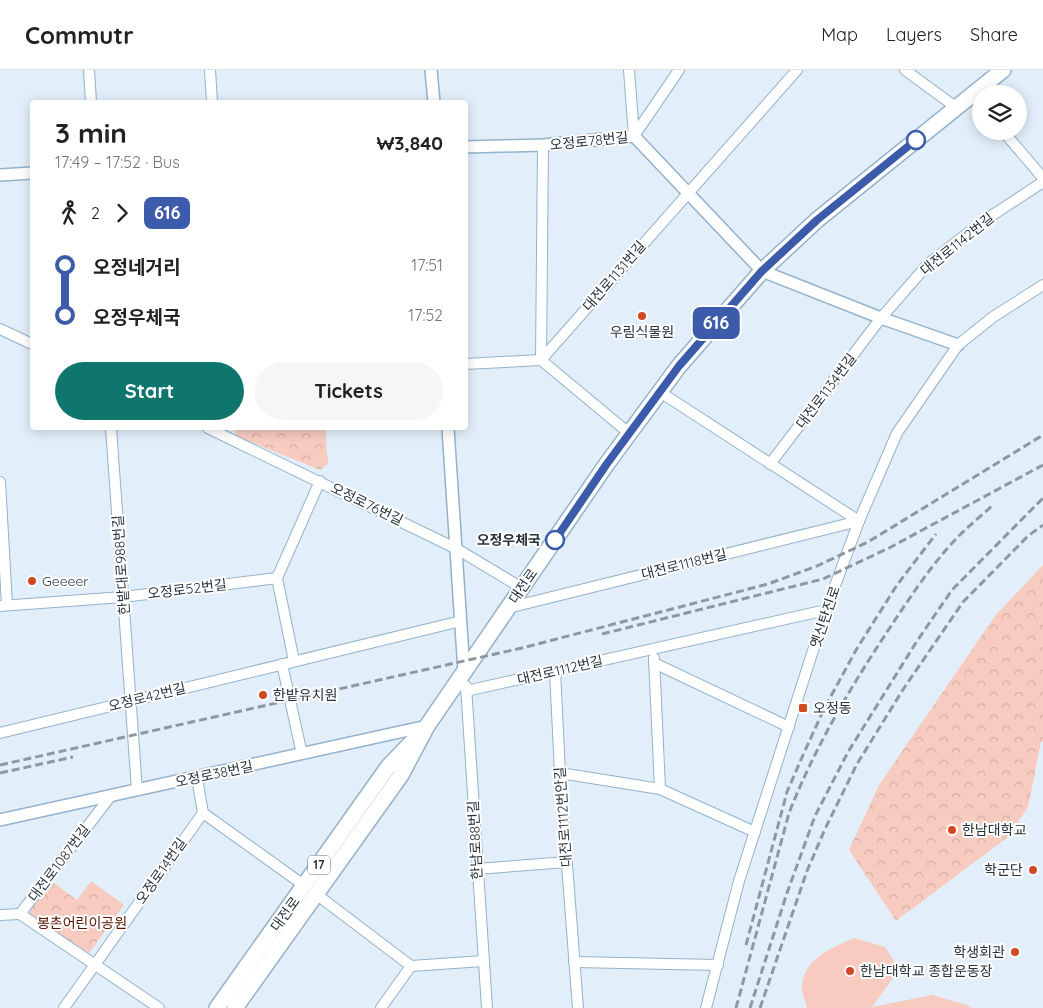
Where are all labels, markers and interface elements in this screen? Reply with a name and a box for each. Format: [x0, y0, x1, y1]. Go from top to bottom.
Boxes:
text: Commutr [25, 20, 134, 50]
text: Map [821, 23, 858, 46]
text: Layers [886, 23, 942, 46]
text: Share [970, 23, 1018, 46]
map controls [972, 85, 1027, 140]
button: layers [972, 85, 1027, 140]
text: 3 min [55, 115, 127, 150]
street label: 오정로78번길 [549, 128, 629, 154]
unlabelled marker [906, 130, 926, 150]
text: ₩3,840 [376, 131, 443, 155]
text: 17:49 – 17:52 · Bus [55, 152, 180, 172]
icon: walk [55, 199, 83, 227]
icon: forward [108, 199, 136, 227]
text: 616 [154, 201, 180, 224]
text: 2 [91, 203, 100, 223]
street label: 대전로1142번길 [916, 209, 998, 279]
street label: 대전로1131번길 [579, 237, 649, 315]
text: 오정네거리 [93, 255, 180, 279]
text: 17:51 [411, 255, 443, 275]
text: 오정우체국 [93, 305, 180, 329]
text: 17:52 [408, 305, 443, 325]
line badge: 616 [687, 307, 745, 339]
marker: 우림식물원 [636, 310, 648, 322]
text: 616 [703, 311, 729, 334]
place label: 우림식물원 [610, 323, 674, 341]
street label: 대전로1134번길 [792, 350, 860, 432]
button: Start [55, 362, 244, 420]
button: Tickets [254, 362, 443, 420]
street label: 오정로76번길 [328, 479, 406, 529]
street label: 한밭대로988번길 [109, 514, 133, 616]
marker: 오정우체국 [545, 530, 565, 550]
place label: 오정우체국 [477, 531, 541, 549]
street label: 대전로1118번길 [639, 545, 729, 583]
street label: 대전로 [505, 565, 541, 607]
place label: Geeeer [42, 572, 89, 590]
marker: Geeeer [26, 575, 38, 587]
street label: 오정로52번길 [146, 575, 228, 603]
street label: 옛신탄진로 [806, 584, 844, 650]
street label: 대전로1112번길 [515, 651, 605, 689]
street label: 오정로42번길 [106, 679, 188, 715]
place label: 한밭유치원 [273, 686, 337, 704]
marker: 한밭유치원 [257, 689, 269, 701]
place label: 오정동 [813, 699, 852, 717]
marker: 오정동 [797, 702, 809, 714]
street label: 오정로38번길 [173, 757, 255, 791]
street label: 대전로1112번안길 [551, 766, 575, 868]
street label: 한남로88번길 [464, 800, 486, 880]
street label: 대전로1087번길 [24, 821, 94, 905]
place label: 한남대학교 [962, 821, 1027, 839]
marker: 한남대학교 [946, 824, 958, 836]
street label: 오정로14번길 [132, 834, 190, 908]
road number: 17 [308, 856, 330, 874]
place label: 학군단 [984, 861, 1023, 879]
marker: 학군단 [1027, 864, 1039, 876]
street label: 대전로 [266, 893, 304, 935]
park label: 봉촌어린이공원 [37, 914, 127, 932]
place label: 학생회관 [953, 943, 1005, 961]
marker: 학생회관 [1009, 946, 1021, 958]
place label: 한남대학교 종합운동장 [860, 962, 993, 980]
marker: 한남대학교 종합운동장 [844, 965, 856, 977]

